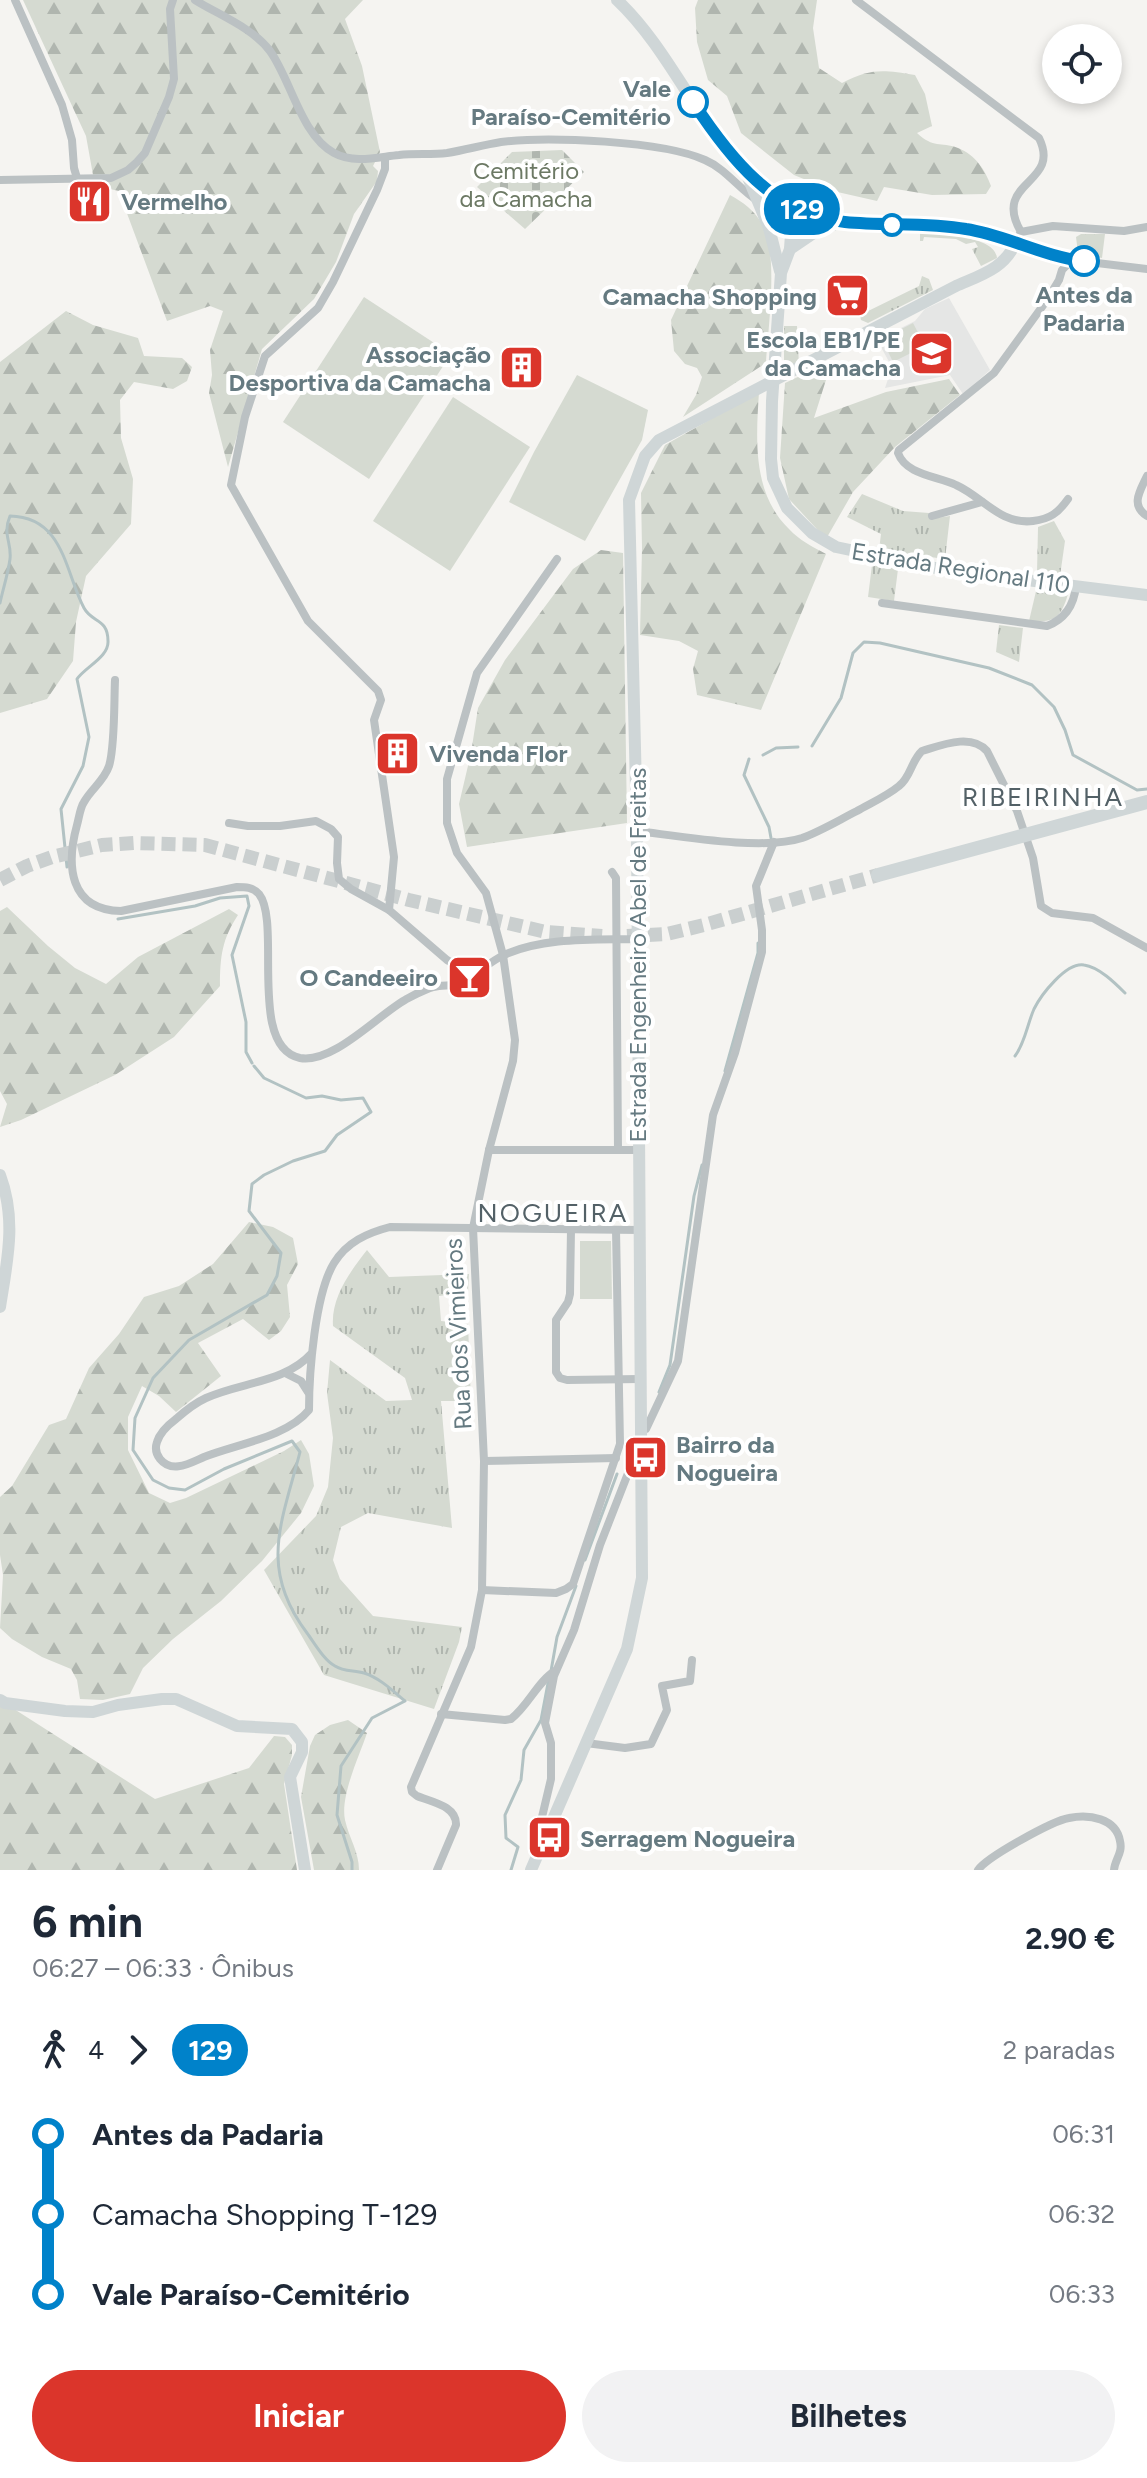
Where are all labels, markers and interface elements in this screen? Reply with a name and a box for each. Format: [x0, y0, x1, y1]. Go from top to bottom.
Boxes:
map controls [1042, 24, 1122, 104]
button: locate [1042, 24, 1122, 104]
place label: Vale Paraíso-Cemitério [471, 74, 671, 131]
marker: Vale Paraíso-Cemitério [678, 87, 708, 117]
park label: Cemitério da Camacha [459, 156, 593, 213]
restaurant icon: Vermelho [66, 177, 114, 225]
line badge: 129 [756, 183, 848, 235]
place label: Vermelho [121, 187, 228, 216]
text: 129 [780, 192, 824, 226]
unlabelled marker [881, 214, 903, 236]
marker: Antes da Padaria [1069, 246, 1099, 276]
supermarket icon: Camacha Shopping [824, 272, 872, 320]
place label: Antes da Padaria [1035, 280, 1133, 337]
place label: Camacha Shopping [602, 282, 817, 311]
place label: Escola EB1/PE da Camacha [746, 325, 901, 382]
school or university icon: Escola EB1/PE da Camacha [908, 329, 956, 377]
place label: Associação Desportiva da Camacha [229, 340, 491, 397]
building icon: Associação Desportiva da Camacha [498, 344, 546, 392]
street label: Estrada Regional 110 [850, 536, 1072, 600]
building icon: Vivenda Flor [374, 729, 422, 777]
place label: Vivenda Flor [429, 739, 568, 768]
street label: Estrada Engenheiro Abel de Freitas [623, 768, 652, 1143]
district label: RIBEIRINHA [962, 781, 1124, 813]
bar icon: O Candeeiro [445, 953, 493, 1001]
place label: O Candeeiro [299, 963, 438, 992]
district label: NOGUEIRA [478, 1197, 628, 1229]
street label: Rua dos Vimieiros [439, 1237, 477, 1431]
place label: Bairro da Nogueira [676, 1430, 778, 1487]
bus stop icon: Bairro da Nogueira [621, 1434, 669, 1482]
bus stop icon: Serragem Nogueira [525, 1814, 573, 1862]
place label: Serragem Nogueira [580, 1824, 795, 1853]
text: 6 min [32, 1895, 143, 1948]
text: 2.90 € [1025, 1920, 1115, 1957]
text: 06:27 – 06:33 · Ônibus [32, 1952, 294, 1984]
icon: walk [32, 2028, 76, 2072]
icon: forward [116, 2028, 160, 2072]
text: 129 [188, 2033, 232, 2067]
text: 4 [88, 2034, 104, 2066]
text: 2 paradas [1003, 2034, 1115, 2066]
text: Antes da Padaria [92, 2116, 324, 2153]
text: 06:31 [1052, 2118, 1115, 2150]
text: Camacha Shopping T-129 [92, 2196, 437, 2233]
text: 06:32 [1048, 2198, 1115, 2230]
text: Vale Paraíso-Cemitério [92, 2276, 410, 2313]
text: 06:33 [1049, 2278, 1115, 2310]
button: Iniciar [32, 2370, 566, 2462]
button: Bilhetes [582, 2370, 1115, 2462]

